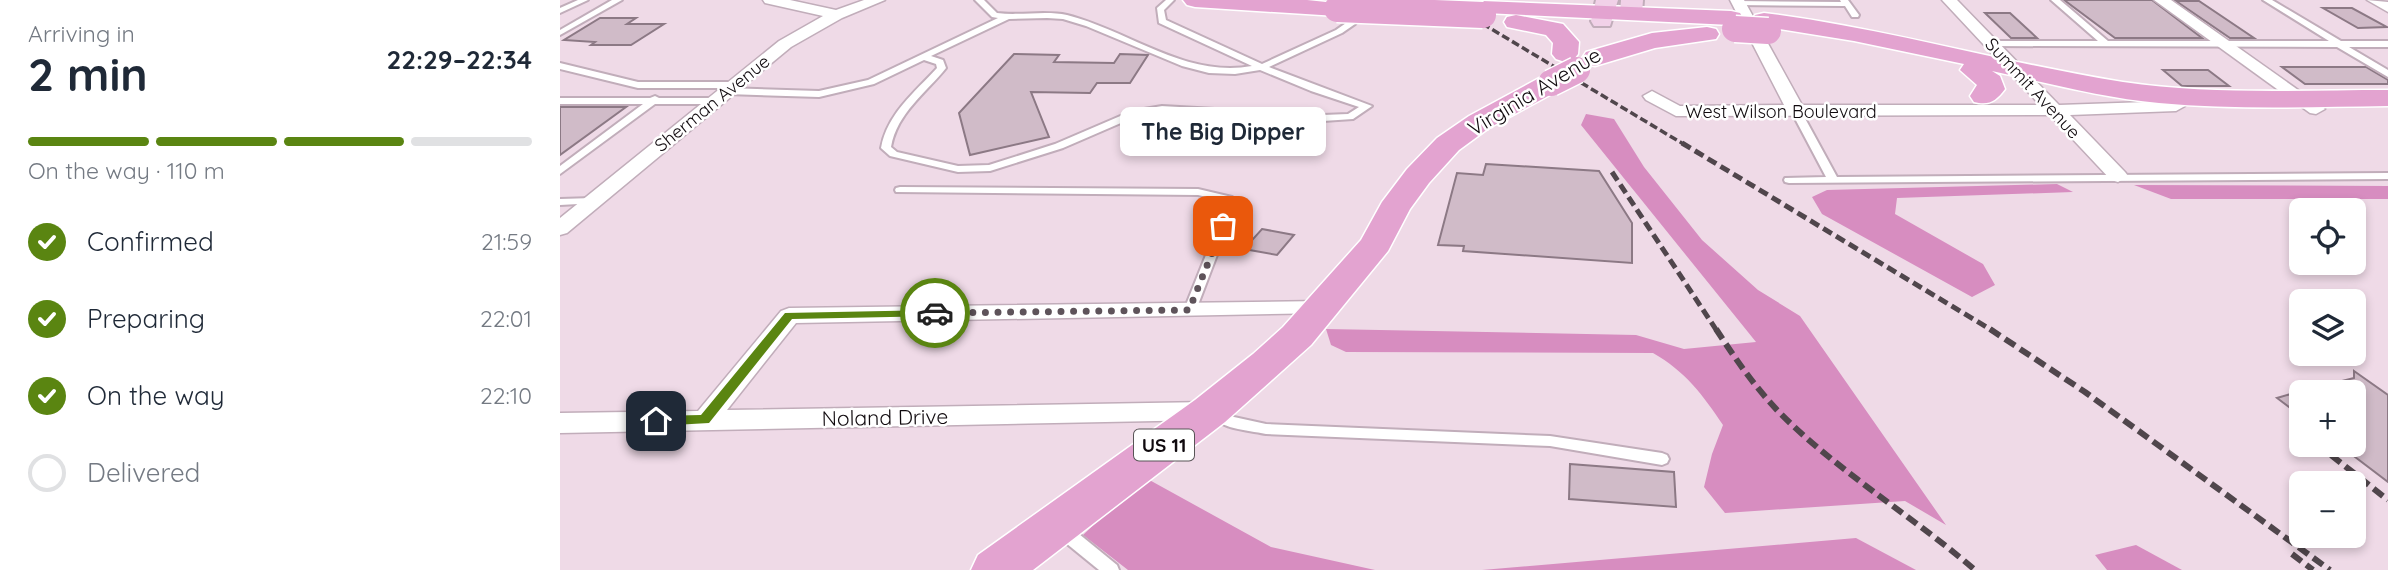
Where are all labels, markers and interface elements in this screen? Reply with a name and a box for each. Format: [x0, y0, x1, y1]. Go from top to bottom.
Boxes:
text: Arriving in [28, 19, 135, 48]
street label: Summit Avenue [1980, 33, 2086, 143]
street label: Virginia Avenue [1463, 41, 1605, 141]
text: 22:29–22:34 [386, 43, 532, 76]
text: 2 min [28, 45, 148, 103]
street label: Sherman Avenue [650, 49, 774, 157]
street label: West Wilson Boulevard [1685, 100, 1877, 123]
callout: The Big Dipper [1120, 107, 1326, 156]
text: The Big Dipper [1141, 117, 1305, 146]
text: On the way · 110 m [28, 156, 225, 185]
pin [1193, 196, 1253, 256]
map controls [2289, 198, 2366, 548]
button: locate [2289, 198, 2366, 275]
icon: bag [1204, 207, 1242, 245]
icon: check [28, 223, 66, 261]
text: Confirmed [87, 225, 214, 258]
text: 21:59 [481, 227, 532, 256]
courier [900, 278, 970, 348]
button: layers [2289, 289, 2366, 366]
icon: car [916, 294, 954, 332]
icon: check [28, 300, 66, 338]
text: Preparing [87, 302, 205, 335]
text: 22:01 [480, 304, 532, 333]
icon: check [28, 377, 66, 415]
text: On the way [87, 379, 225, 412]
button: + [2289, 380, 2366, 457]
text: 22:10 [480, 381, 532, 410]
pin [626, 391, 686, 451]
icon: home [637, 402, 675, 440]
street label: Noland Drive [821, 403, 949, 431]
road number: US 11 [1134, 430, 1194, 460]
text: Delivered [87, 456, 200, 489]
button: − [2289, 471, 2366, 548]

